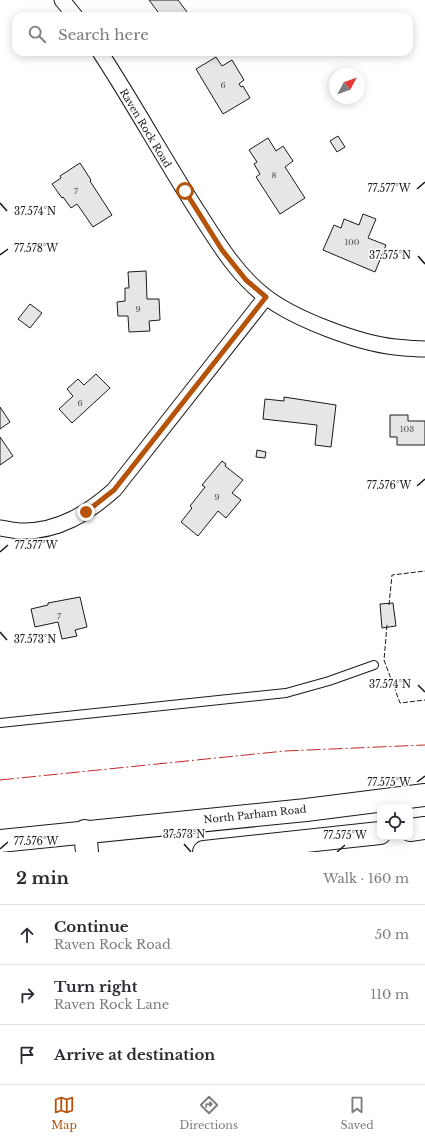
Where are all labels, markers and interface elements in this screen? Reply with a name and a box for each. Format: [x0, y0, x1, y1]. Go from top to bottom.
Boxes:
search box [12, 12, 413, 56]
icon: search [26, 23, 48, 45]
text: Search here [58, 25, 149, 44]
north arrow [329, 68, 365, 104]
house number: 6 [220, 80, 226, 90]
street label: Raven Rock Road [117, 86, 174, 170]
house number: 8 [272, 170, 277, 180]
route start [176, 182, 194, 200]
text: 77.577°W [367, 182, 411, 195]
house number: 7 [74, 186, 79, 196]
text: 37.574°N [14, 205, 56, 218]
house number: 100 [345, 237, 360, 247]
text: 77.578°W [14, 242, 58, 255]
text: 37.575°N [369, 249, 411, 262]
house number: 9 [135, 304, 141, 314]
house number: 6 [77, 398, 83, 408]
house number: 103 [400, 424, 414, 434]
text: 77.576°W [367, 479, 411, 492]
house number: 9 [214, 492, 220, 502]
route end [77, 503, 95, 521]
text: 77.577°W [14, 539, 58, 552]
house number: 7 [57, 611, 62, 621]
text: 37.573°N [14, 633, 56, 646]
text: 37.574°N [369, 678, 411, 691]
text: 77.575°W [367, 776, 411, 789]
street label: North Parham Road [203, 803, 307, 826]
map controls [377, 804, 413, 840]
button: locate [377, 804, 413, 840]
text: 37.573°N [163, 828, 205, 841]
text: 77.575°W [323, 829, 367, 842]
text: 77.576°W [14, 835, 58, 848]
text: 2 min [16, 868, 69, 889]
text: Walk · 160 m [323, 870, 409, 887]
text: Continue [54, 917, 129, 936]
icon: ahead [16, 924, 38, 946]
text: 50 m [375, 926, 409, 943]
text: Raven Rock Road [54, 936, 171, 953]
text: Turn right [54, 977, 137, 996]
icon: right [16, 984, 38, 1006]
text: 110 m [370, 986, 409, 1003]
text: Raven Rock Lane [54, 996, 169, 1013]
icon: arrive [16, 1044, 38, 1066]
text: Arrive at destination [54, 1045, 215, 1064]
tab: Map [51, 1094, 77, 1132]
tab: Directions [179, 1094, 238, 1132]
tab: Saved [341, 1094, 374, 1132]

